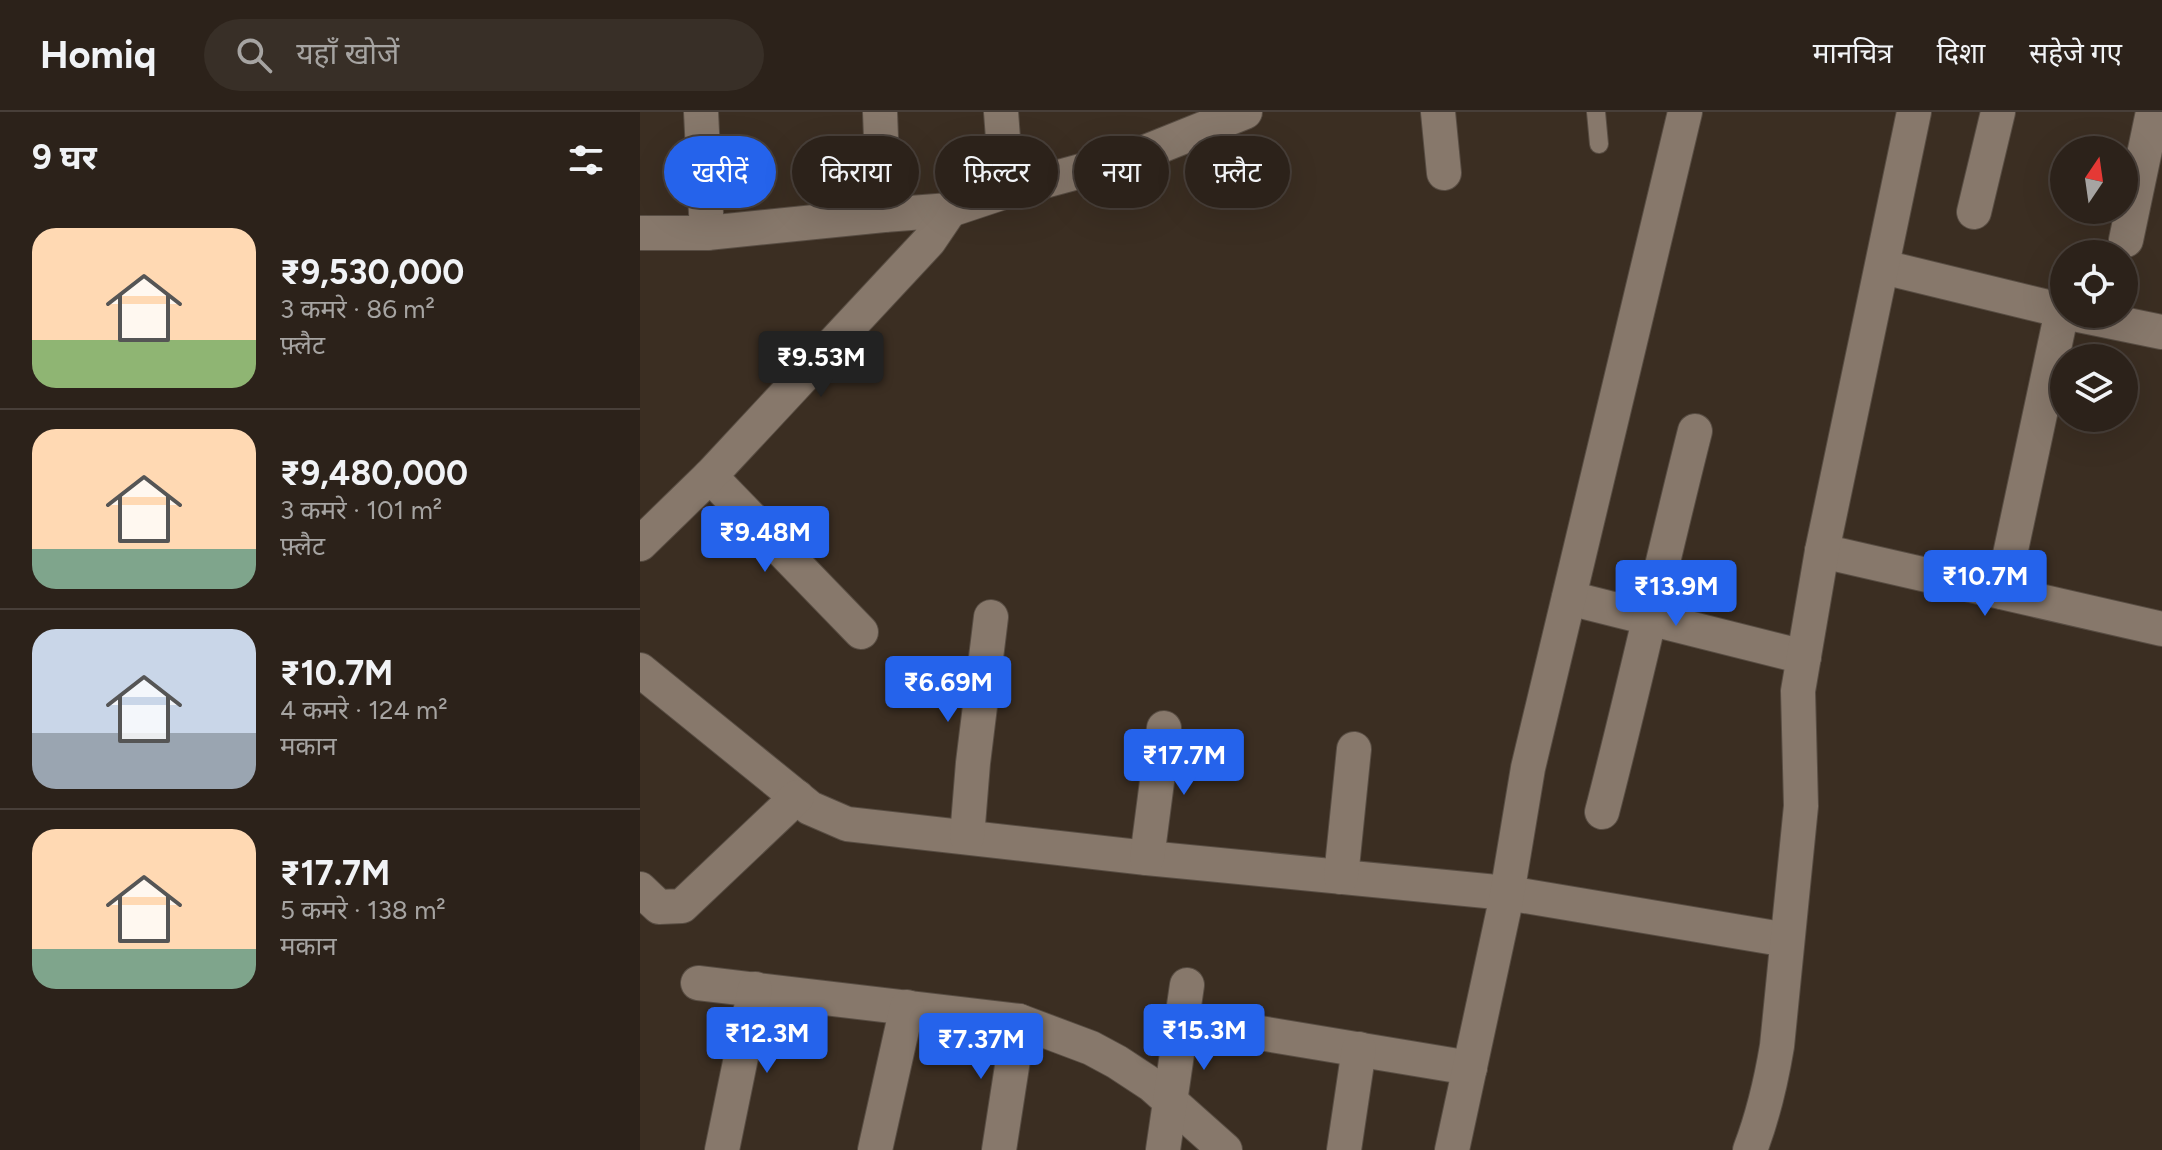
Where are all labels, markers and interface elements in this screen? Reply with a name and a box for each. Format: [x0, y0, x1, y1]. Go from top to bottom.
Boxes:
search box [204, 19, 764, 91]
text: Homiq [40, 32, 156, 78]
icon: search [232, 33, 276, 77]
text: यहाँ खोजें [296, 35, 399, 72]
text: मानचित्र [1813, 36, 1893, 70]
text: दिशा [1937, 36, 1985, 70]
text: सहेजे गए [2029, 36, 2122, 70]
chip: खरीदें [664, 136, 776, 208]
chip: किराया [792, 136, 919, 208]
chip: फ़िल्टर [935, 136, 1058, 208]
chip: नया [1074, 136, 1169, 208]
chip: फ़्लैट [1185, 136, 1290, 208]
north arrow [2050, 136, 2138, 224]
map controls [2050, 136, 2138, 432]
text: 9 घर [32, 137, 97, 178]
icon: filters [564, 138, 608, 182]
button: locate [2050, 240, 2138, 328]
text: ₹9,530,000 [280, 252, 464, 293]
icon: home [96, 260, 192, 356]
text: 3 कमरे · 86 m² [280, 293, 435, 325]
text: फ़्लैट [280, 329, 325, 361]
pin: ₹9.53M [756, 331, 886, 399]
text: ₹9.53M [777, 341, 865, 373]
button: layers [2050, 344, 2138, 432]
text: ₹9,480,000 [280, 453, 468, 494]
icon: home [96, 461, 192, 557]
text: 3 कमरे · 101 m² [280, 494, 442, 526]
pin: ₹9.48M [700, 506, 830, 574]
text: ₹9.48M [719, 516, 811, 548]
text: फ़्लैट [280, 530, 325, 562]
pin: ₹10.7M [1920, 550, 2050, 618]
pin: ₹13.9M [1611, 560, 1741, 628]
text: ₹10.7M [1942, 560, 2028, 592]
text: ₹13.9M [1634, 570, 1718, 602]
text: ₹10.7M [280, 653, 393, 694]
pin: ₹6.69M [883, 656, 1013, 724]
icon: home [96, 661, 192, 757]
text: ₹6.69M [903, 666, 993, 698]
text: 4 कमरे · 124 m² [280, 694, 448, 726]
pin: ₹17.7M [1119, 729, 1249, 797]
text: मकान [280, 730, 337, 762]
text: ₹17.7M [1142, 739, 1226, 771]
text: ₹17.7M [280, 853, 390, 894]
icon: home [96, 861, 192, 957]
text: 5 कमरे · 138 m² [280, 894, 446, 926]
text: मकान [280, 930, 337, 962]
pin: ₹15.3M [1139, 1004, 1269, 1072]
pin: ₹12.3M [702, 1007, 832, 1075]
pin: ₹7.37M [916, 1013, 1046, 1081]
text: ₹15.3M [1162, 1014, 1246, 1046]
text: ₹12.3M [725, 1017, 809, 1049]
text: ₹7.37M [937, 1023, 1025, 1055]

